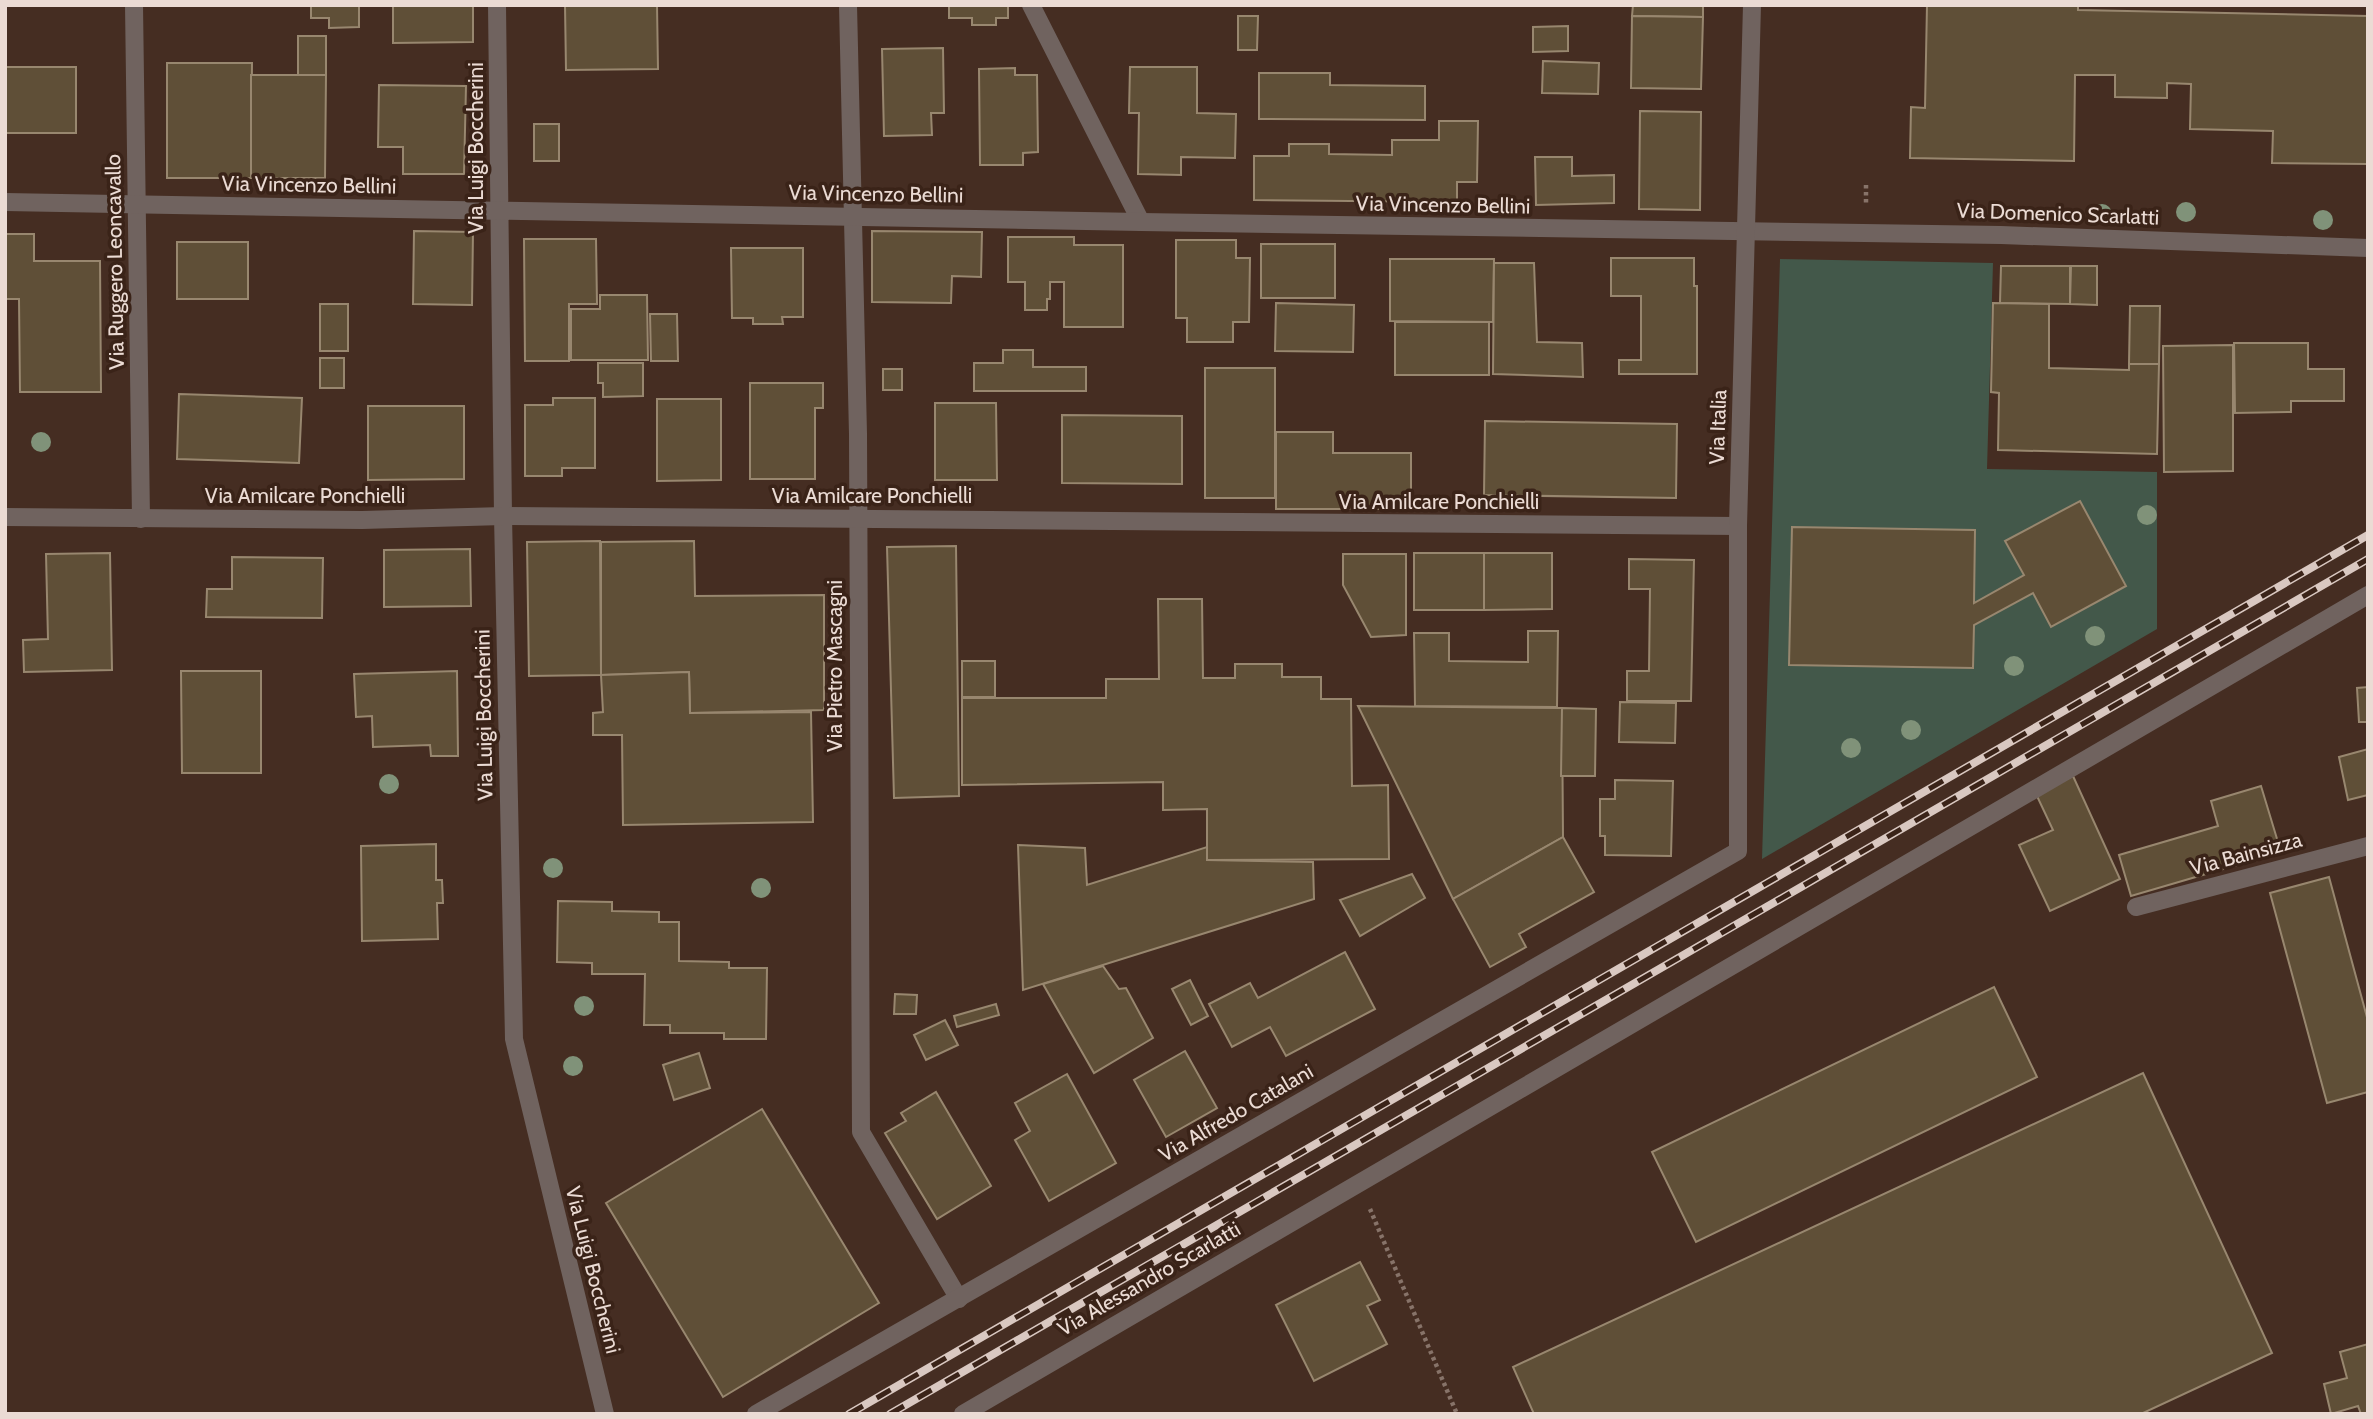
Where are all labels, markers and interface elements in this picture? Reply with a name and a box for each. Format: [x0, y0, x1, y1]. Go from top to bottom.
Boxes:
street label: Via Luigi Boccherini [463, 62, 488, 234]
street label: Via Ruggero Leoncavallo [100, 154, 129, 370]
street label: Via Vincenzo Bellini [222, 170, 397, 199]
street label: Via Vincenzo Bellini [789, 179, 964, 208]
street label: Via Vincenzo Bellini [1356, 190, 1531, 219]
street label: Via Domenico Scarlatti [1956, 197, 2160, 230]
street label: Via Italia [1704, 389, 1731, 465]
street label: Via Amilcare Ponchielli [205, 483, 405, 508]
street label: Via Amilcare Ponchielli [772, 483, 972, 508]
street label: Via Amilcare Ponchielli [1339, 489, 1539, 514]
street label: Via Pietro Mascagni [822, 580, 847, 752]
street label: Via Luigi Boccherini [470, 629, 497, 801]
street label: Via Bainsizza [2187, 827, 2305, 880]
street label: Via Alfredo Catalani [1154, 1058, 1317, 1167]
street label: Via Luigi Boccherini [561, 1184, 626, 1356]
street label: Via Alessandro Scarlatti [1053, 1216, 1245, 1341]

